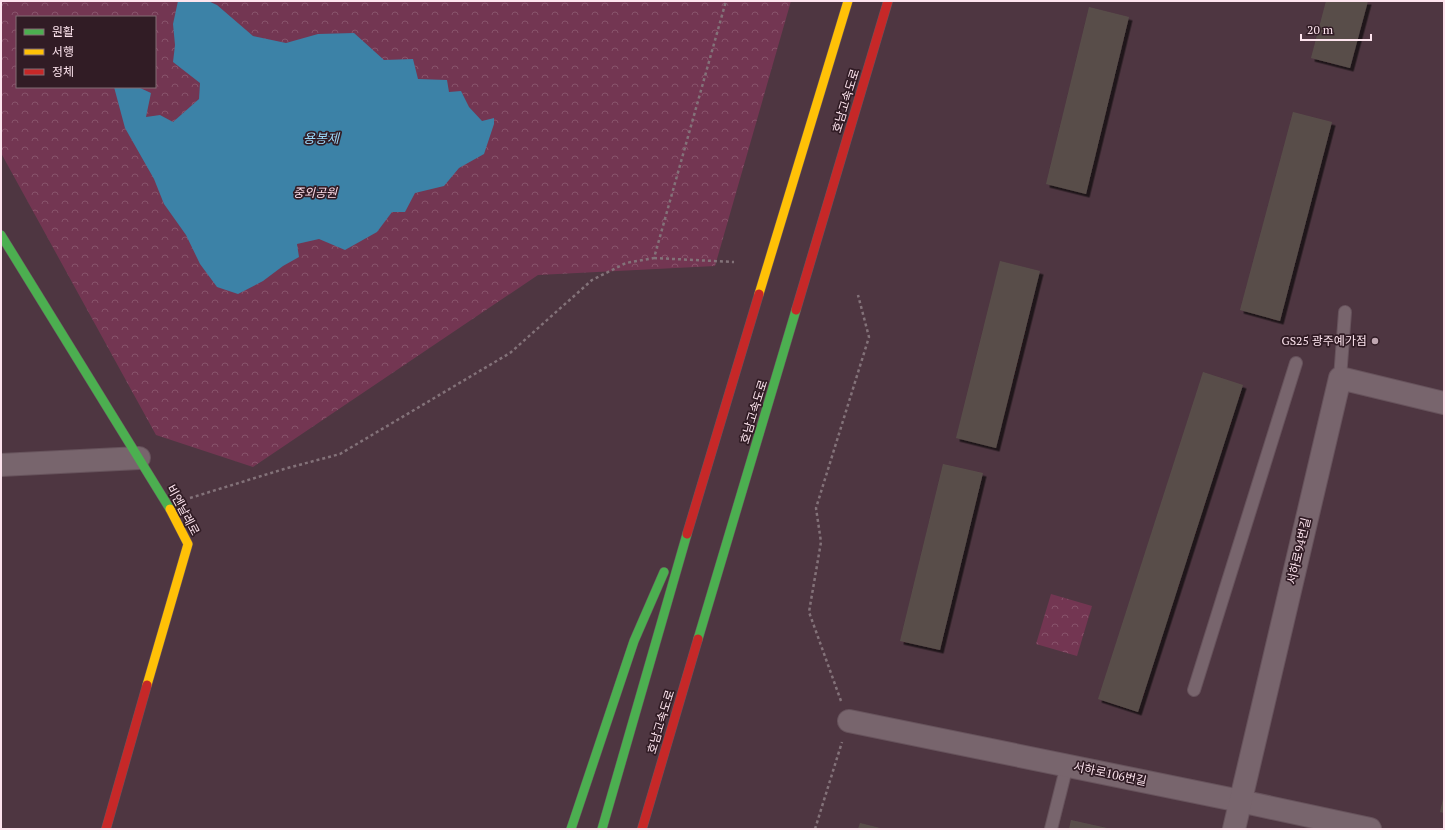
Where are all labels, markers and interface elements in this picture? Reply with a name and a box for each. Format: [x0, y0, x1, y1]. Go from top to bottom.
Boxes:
legend [16, 16, 156, 88]
scale bar [1301, 16, 1371, 42]
text: 20 m [1307, 22, 1334, 37]
text: 원활 [52, 24, 74, 39]
text: 서행 [52, 44, 74, 59]
text: 정체 [52, 64, 74, 79]
street label: 호남고속도로 [829, 67, 862, 135]
water label: 용봉제 [303, 129, 341, 147]
park label: 중외공원 [293, 185, 338, 200]
place label: GS25 광주예가점 [1281, 333, 1367, 348]
marker: GS25 광주예가점 [1370, 336, 1380, 346]
street label: 호남고속도로 [737, 378, 770, 446]
street label: 비엔날레로 [164, 482, 203, 538]
street label: 서하로94번길 [1284, 516, 1313, 586]
street label: 호남고속도로 [644, 688, 677, 756]
street label: 서하로106번길 [1072, 758, 1148, 789]

